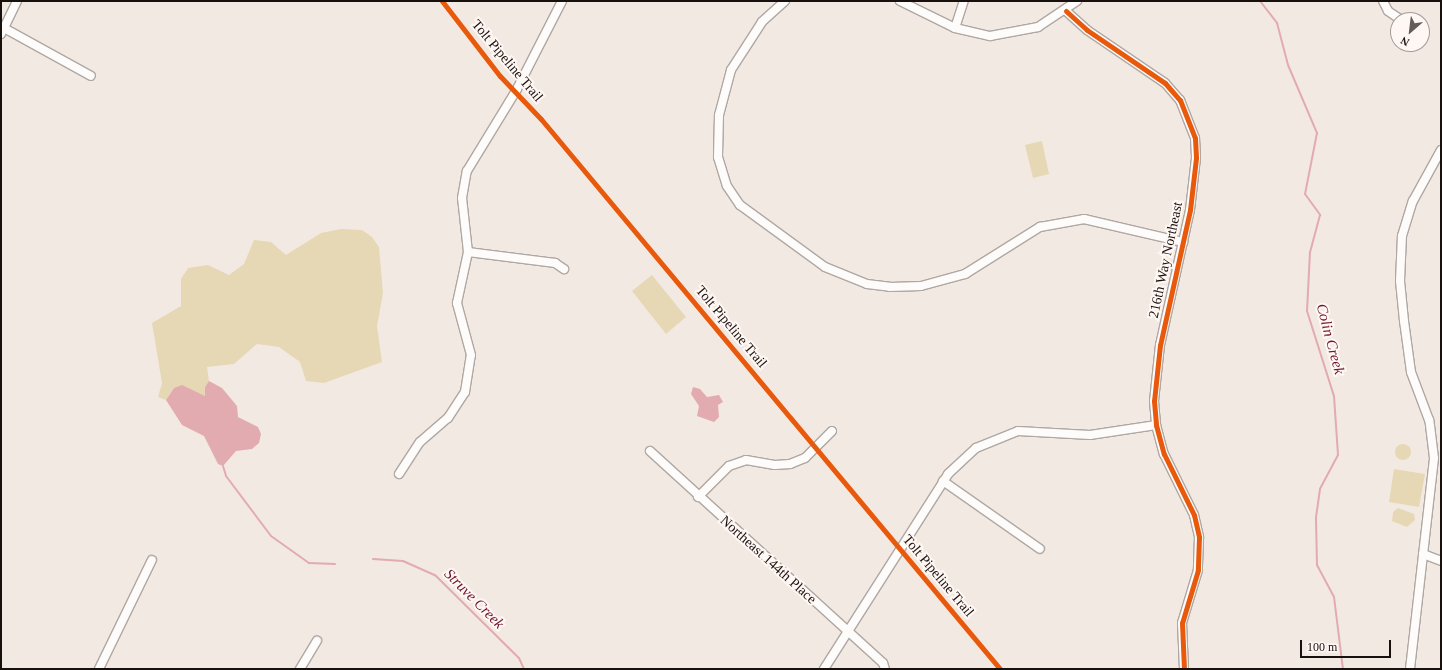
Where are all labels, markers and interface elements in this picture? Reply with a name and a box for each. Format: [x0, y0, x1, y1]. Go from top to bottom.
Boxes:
north arrow [1390, 12, 1430, 52]
street label: Tolt Pipeline Trail [468, 17, 546, 105]
text: N [1399, 35, 1411, 49]
street label: 216th Way Northeast [1145, 200, 1187, 320]
street label: Tolt Pipeline Trail [692, 283, 770, 371]
water label: Colin Creek [1312, 302, 1348, 376]
street label: Northeast 144th Place [716, 512, 820, 608]
street label: Tolt Pipeline Trail [899, 532, 977, 620]
water label: Struve Creek [440, 565, 508, 633]
scale bar [1302, 632, 1393, 658]
text: 100 m [1307, 640, 1337, 654]

